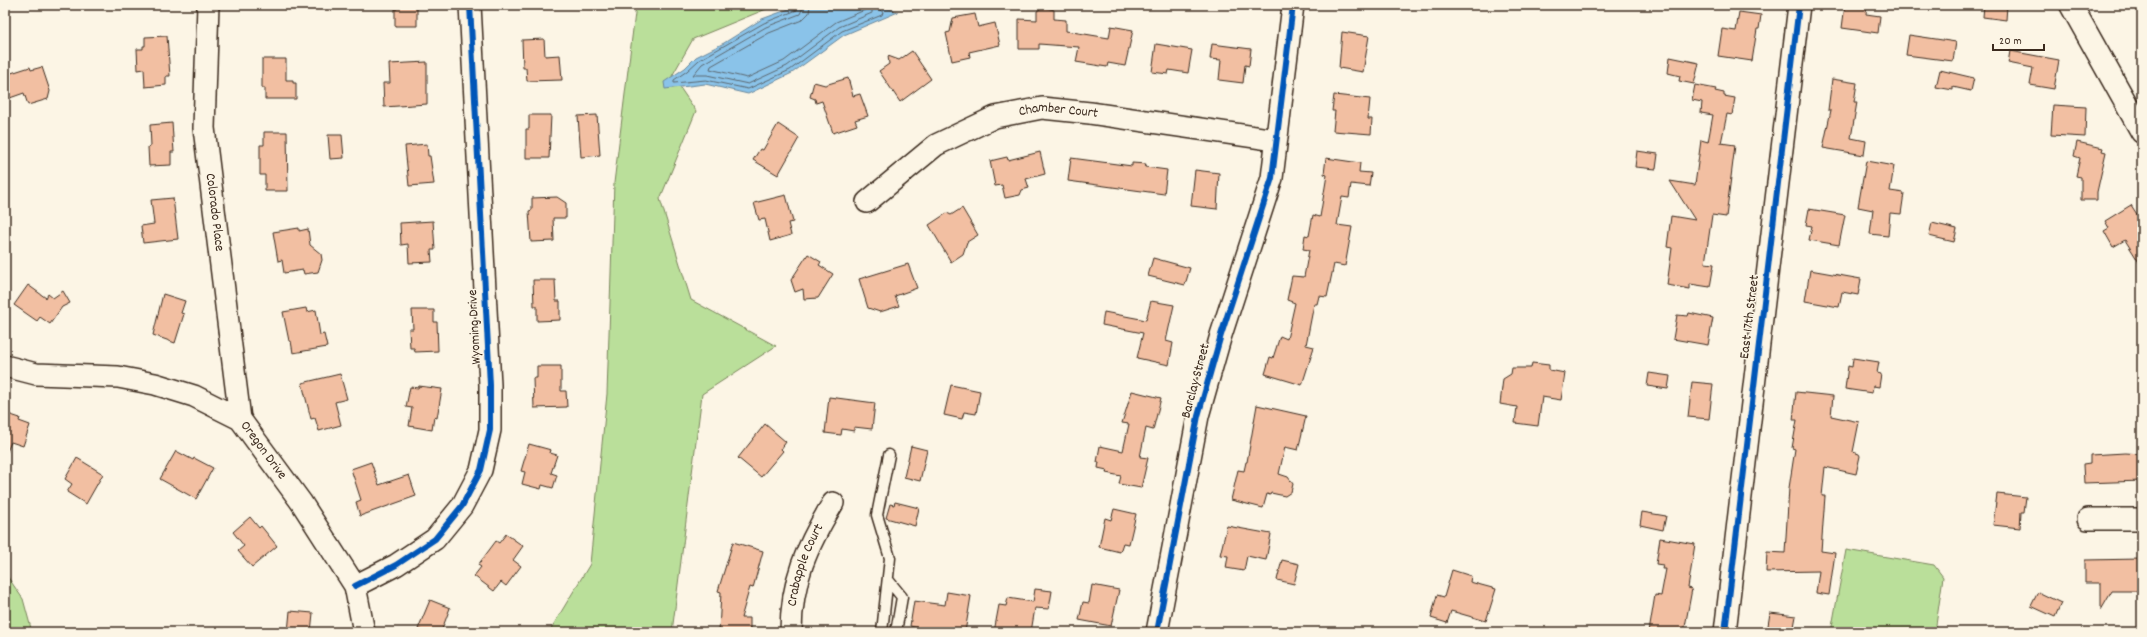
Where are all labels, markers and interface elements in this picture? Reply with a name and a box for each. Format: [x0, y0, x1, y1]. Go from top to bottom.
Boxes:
scale bar [1993, 26, 2044, 52]
text: 20 m [1999, 33, 2022, 50]
street label: Chamber Court [1017, 98, 1099, 124]
street label: Colorado Place [200, 172, 229, 253]
street label: East 17th Street [1735, 274, 1765, 360]
street label: Wyoming Drive [463, 289, 487, 365]
street label: Barclay Street [1176, 341, 1216, 421]
street label: Oregon Drive [235, 417, 291, 484]
street label: Crabapple Court [783, 520, 829, 608]

